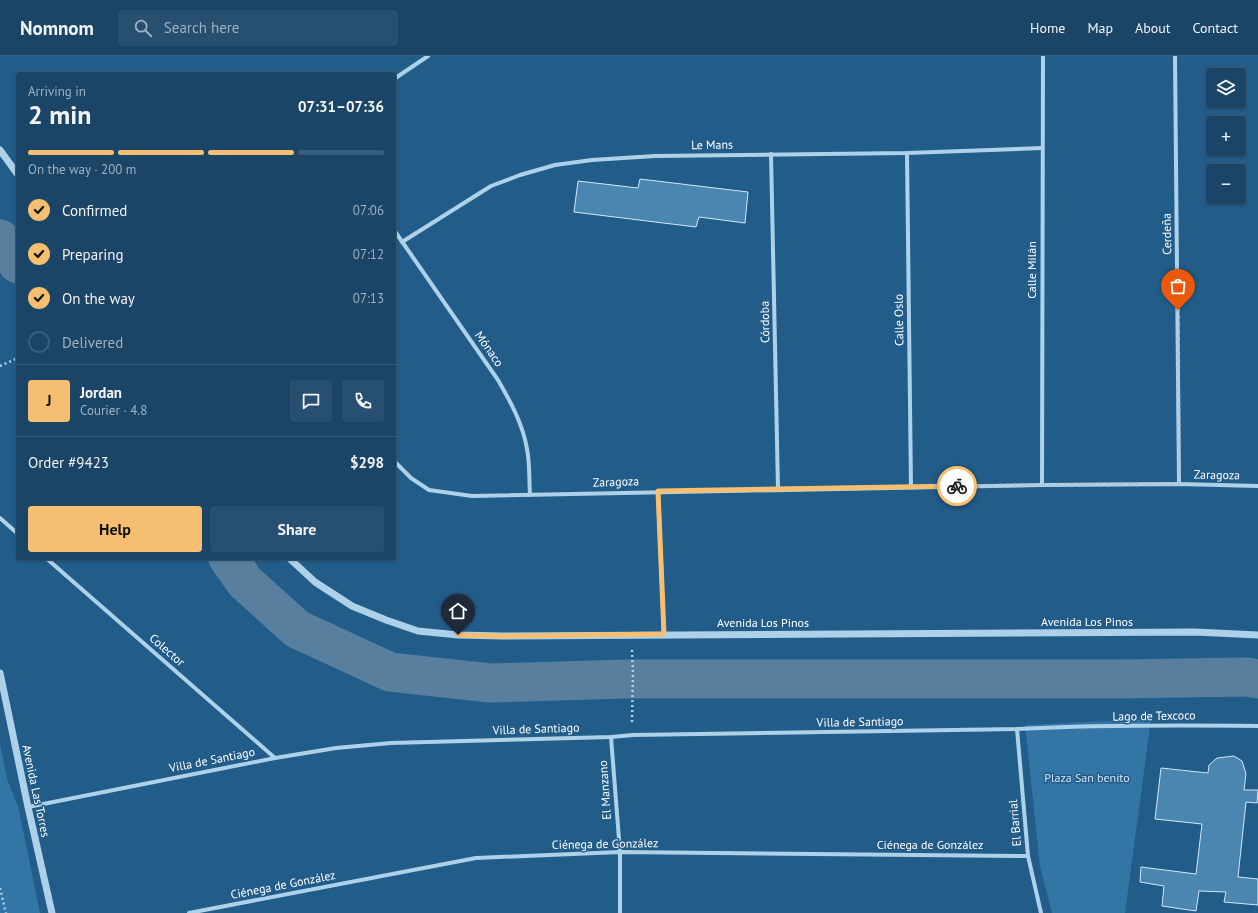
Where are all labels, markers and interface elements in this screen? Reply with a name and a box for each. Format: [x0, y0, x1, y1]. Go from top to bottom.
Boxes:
search box [118, 10, 398, 46]
text: Nomnom [20, 16, 94, 40]
icon: search [132, 17, 154, 39]
text: Search here [164, 18, 240, 37]
text: Home [1030, 19, 1065, 37]
text: Map [1087, 19, 1113, 37]
text: About [1135, 19, 1171, 37]
text: Contact [1193, 19, 1238, 37]
map controls [1206, 68, 1246, 204]
button: layers [1206, 68, 1246, 108]
text: Arriving in [28, 83, 86, 100]
text: 07:31–07:36 [298, 97, 384, 116]
text: 2 min [28, 98, 91, 131]
button: + [1206, 116, 1246, 156]
street label: Le Mans [691, 137, 733, 152]
text: On the way · 200 m [28, 161, 136, 178]
button: − [1206, 164, 1246, 204]
icon: check [28, 199, 50, 221]
text: Confirmed [62, 201, 127, 220]
text: 07:06 [353, 202, 384, 219]
street label: Cerdeña [1159, 213, 1174, 255]
street label: Calle Milán [1024, 241, 1039, 299]
icon: check [28, 243, 50, 265]
text: Preparing [62, 245, 124, 264]
text: 07:12 [353, 246, 384, 263]
pin [1161, 269, 1195, 310]
icon: bag [1167, 275, 1189, 297]
icon: check [28, 287, 50, 309]
text: On the way [62, 289, 135, 308]
text: 07:13 [353, 290, 384, 307]
street label: Calle Oslo [891, 294, 906, 346]
street label: Córdoba [757, 301, 772, 343]
street label: Mónaco [472, 328, 507, 369]
text: Delivered [62, 333, 123, 352]
button: chat [290, 380, 332, 422]
button: phone [342, 380, 384, 422]
text: Jordan [80, 383, 122, 402]
text: J [46, 391, 52, 410]
text: Courier · 4.8 [80, 402, 147, 419]
text: Order #9423 [28, 453, 109, 472]
text: $298 [350, 453, 384, 472]
courier [937, 466, 977, 506]
street label: Zaragoza [1194, 467, 1240, 482]
street label: Zaragoza [593, 473, 639, 490]
icon: bike [946, 475, 968, 497]
button: Help [28, 506, 202, 552]
button: Share [210, 506, 384, 552]
pin [441, 594, 475, 635]
icon: home [447, 600, 469, 622]
street label: Avenida Los Pinos [1041, 614, 1133, 629]
street label: Avenida Los Pinos [717, 615, 809, 630]
street label: Colector [146, 630, 188, 669]
street label: Lago de Texcoco [1112, 707, 1196, 724]
street label: Villa de Santiago [815, 713, 904, 730]
street label: Villa de Santiago [491, 719, 580, 738]
street label: Avenida Las Torres [19, 743, 54, 839]
street label: Villa de Santiago [167, 744, 256, 775]
street label: El Manzano [595, 760, 614, 820]
park label: Plaza San benito [1044, 770, 1130, 785]
street label: El Barrial [1005, 799, 1024, 847]
street label: Ciénega de González [552, 835, 658, 852]
street label: Ciénega de González [877, 837, 983, 852]
street label: Ciénega de González [229, 867, 337, 902]

